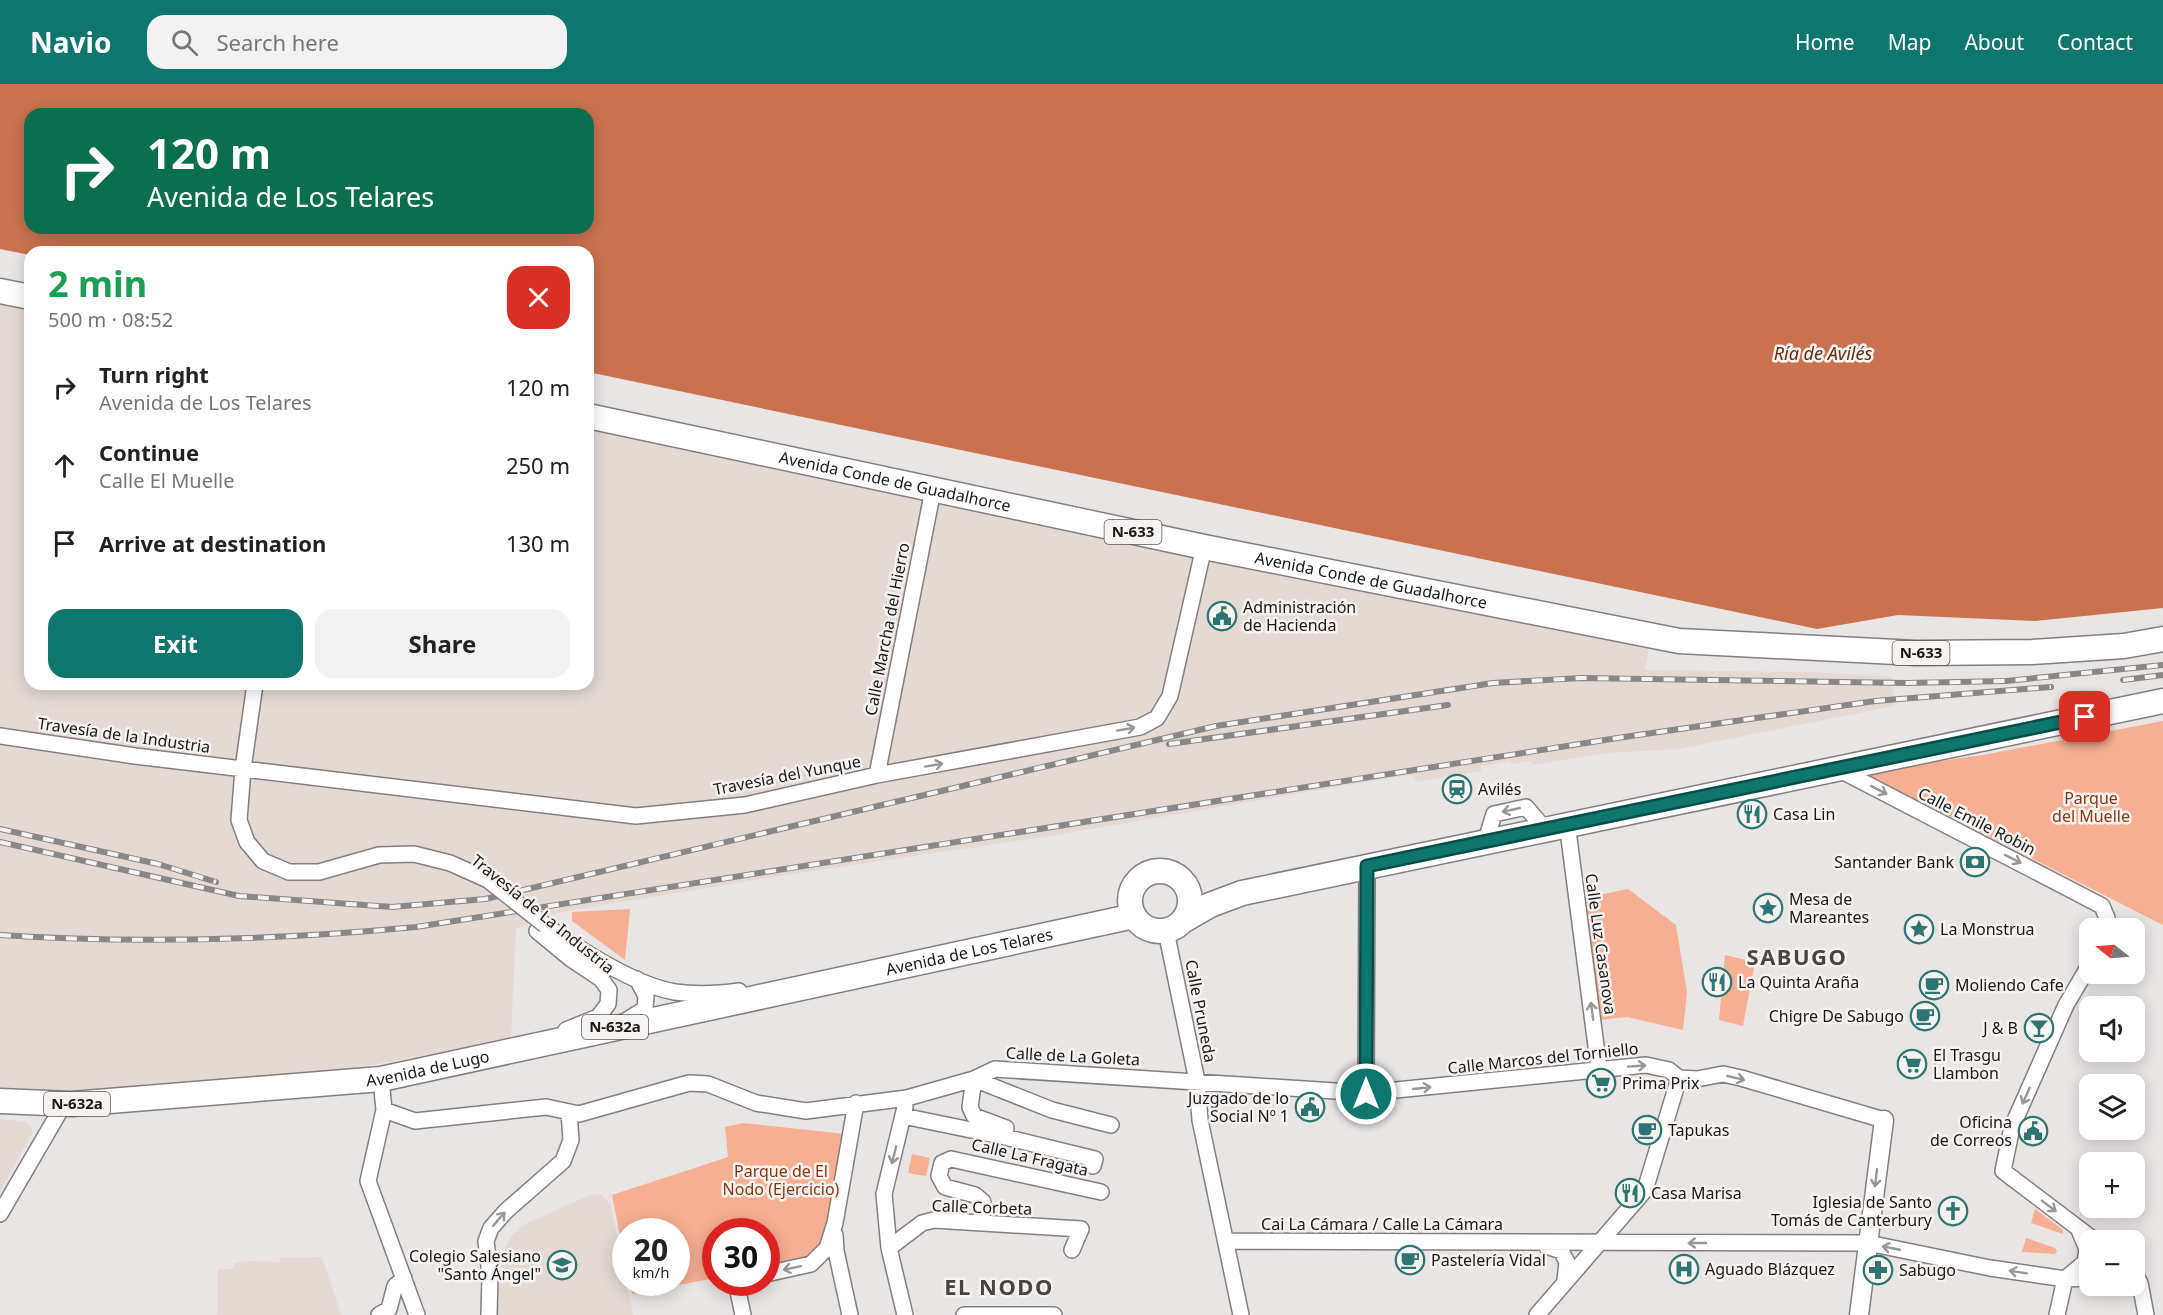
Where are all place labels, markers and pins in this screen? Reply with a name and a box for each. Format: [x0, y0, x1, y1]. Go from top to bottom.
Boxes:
place label: Administración de Hacienda [1243, 596, 1356, 636]
public building icon: Administración de Hacienda [1206, 600, 1238, 632]
pin [2059, 691, 2110, 742]
station icon: Avilés [1441, 773, 1473, 805]
place label: Avilés [1478, 778, 1521, 800]
restaurant icon: Casa Lin [1736, 798, 1768, 830]
place label: Casa Lin [1773, 803, 1835, 825]
bank icon: Santander Bank [1959, 846, 1991, 878]
place label: Santander Bank [1834, 851, 1954, 873]
place label: Mesa de Mareantes [1789, 888, 1869, 928]
place icon: Mesa de Mareantes [1752, 892, 1784, 924]
place icon: La Monstrua [1903, 913, 1935, 945]
place label: La Monstrua [1940, 918, 2035, 940]
restaurant icon: La Quinta Araña [1701, 966, 1733, 998]
cafe icon: Moliendo Cafe [1918, 969, 1950, 1001]
place label: La Quinta Araña [1738, 971, 1859, 993]
place label: Moliendo Cafe [1955, 974, 2064, 996]
cafe icon: Chigre De Sabugo [1909, 1000, 1941, 1032]
place label: Chigre De Sabugo [1769, 1005, 1904, 1027]
bar icon: J & B [2023, 1012, 2055, 1044]
place label: J & B [1981, 1017, 2018, 1039]
place label: El Trasgu Llambon [1933, 1044, 2001, 1084]
supermarket icon: El Trasgu Llambon [1896, 1048, 1928, 1080]
supermarket icon: Prima Prix [1585, 1067, 1617, 1099]
place label: Prima Prix [1622, 1072, 1700, 1094]
place label: Juzgado de lo Social Nº 1 [1186, 1087, 1289, 1127]
public building icon: Juzgado de lo Social Nº 1 [1294, 1091, 1326, 1123]
place label: Oficina de Correos [1930, 1111, 2012, 1151]
cafe icon: Tapukas [1631, 1114, 1663, 1146]
public building icon: Oficina de Correos [2017, 1115, 2049, 1147]
place label: Tapukas [1668, 1119, 1730, 1141]
restaurant icon: Casa Marisa [1614, 1177, 1646, 1209]
place label: Casa Marisa [1651, 1182, 1742, 1204]
place label: Iglesia de Santo Tomás de Canterbury [1771, 1191, 1933, 1231]
church icon: Iglesia de Santo Tomás de Canterbury [1937, 1195, 1969, 1227]
cafe icon: Pastelería Vidal [1394, 1244, 1426, 1276]
place label: Colegio Salesiano "Santo Ángel" [409, 1245, 541, 1285]
school or university icon: Colegio Salesiano "Santo Ángel" [546, 1249, 578, 1281]
place label: Pastelería Vidal [1431, 1249, 1546, 1271]
hospital icon: Aguado Blázquez [1668, 1253, 1700, 1285]
pharmacy icon: Sabugo [1862, 1254, 1894, 1286]
place label: Aguado Blázquez [1705, 1258, 1835, 1280]
place label: Sabugo [1899, 1259, 1956, 1281]

